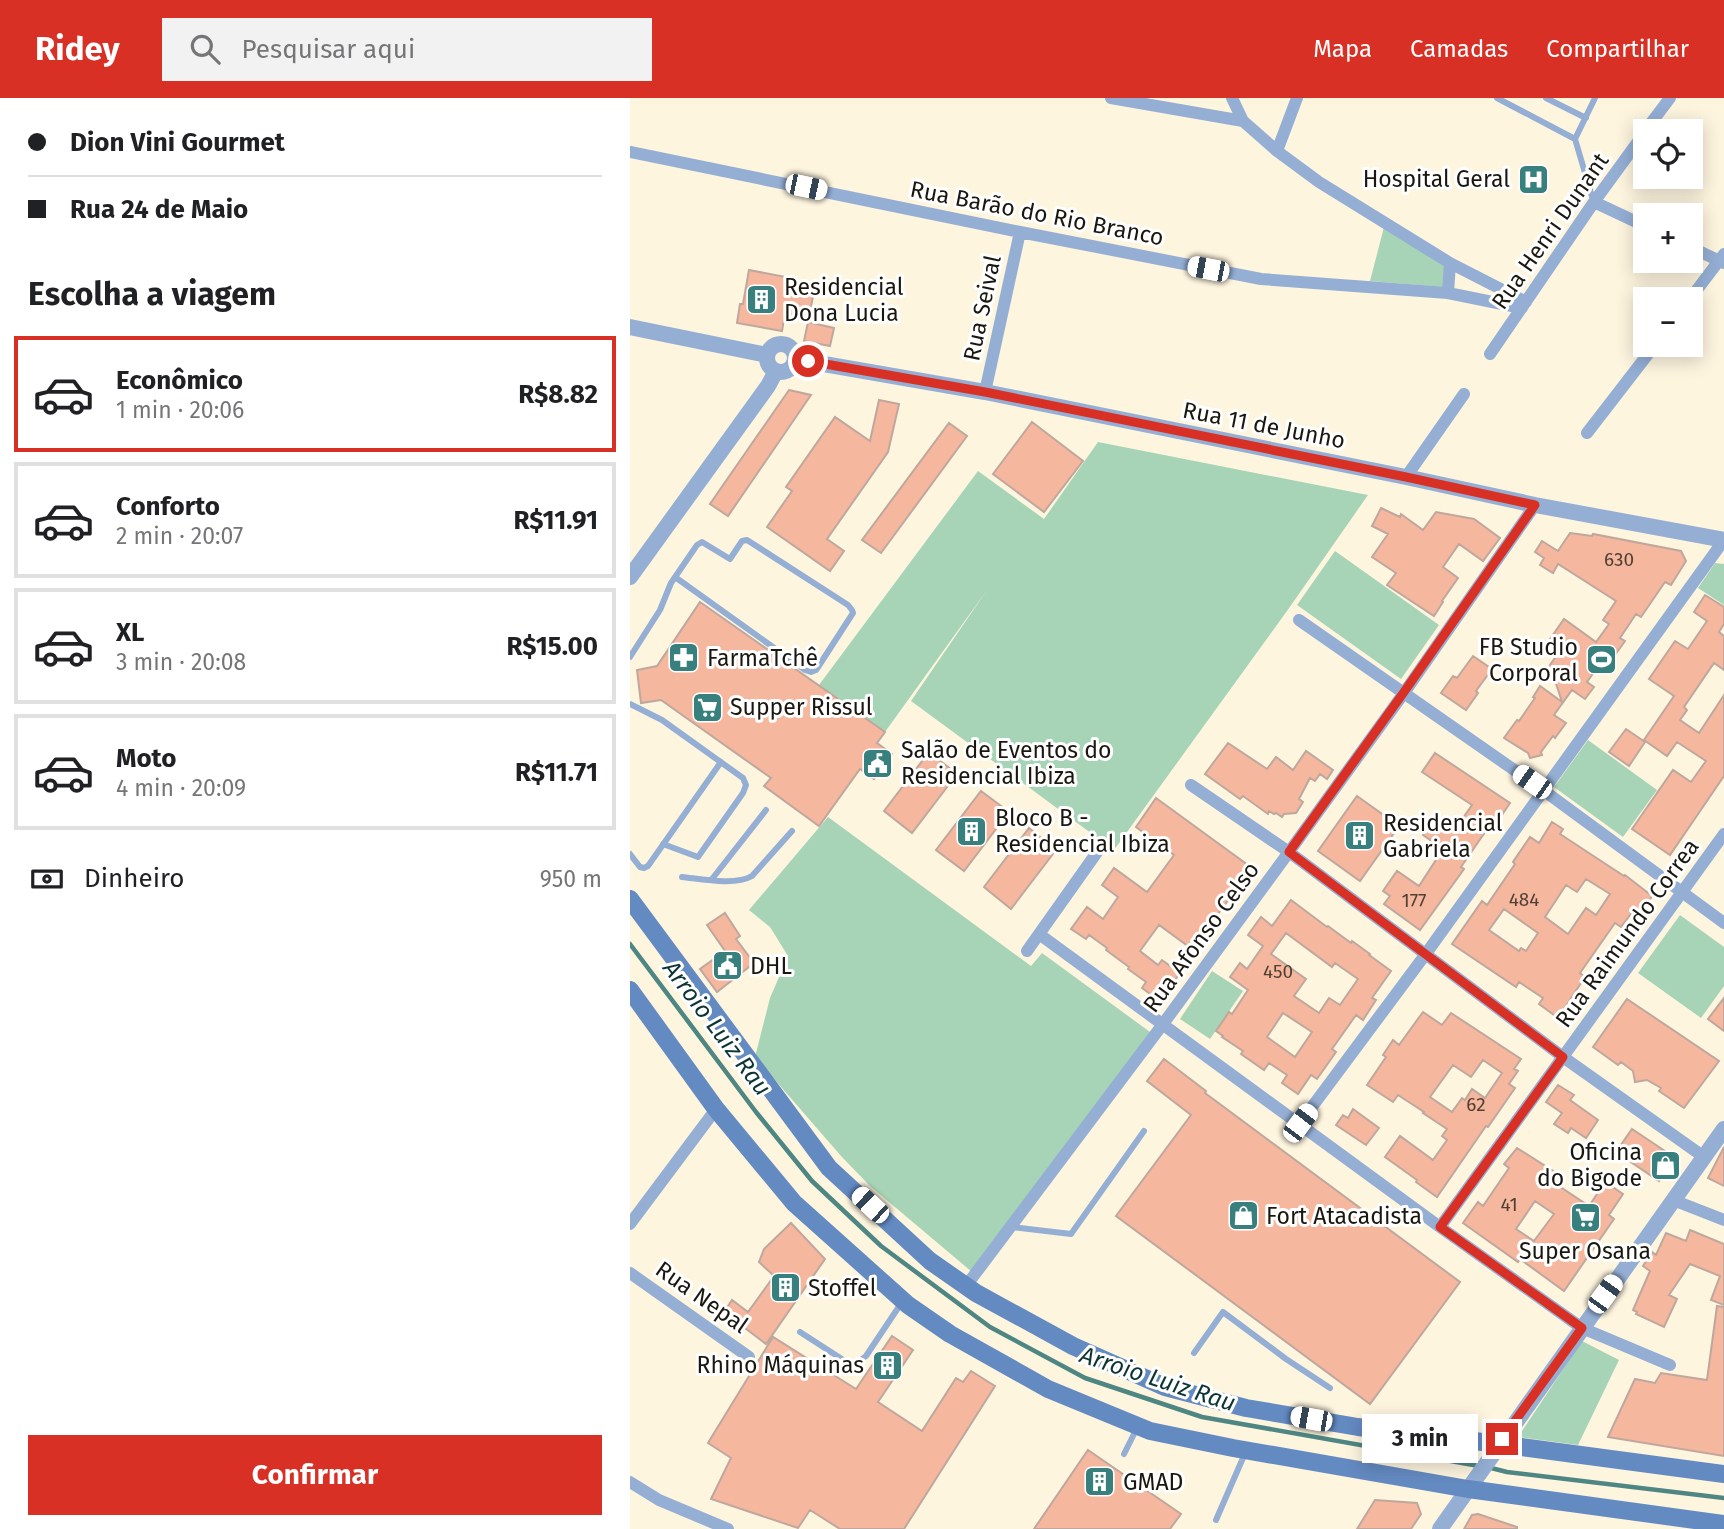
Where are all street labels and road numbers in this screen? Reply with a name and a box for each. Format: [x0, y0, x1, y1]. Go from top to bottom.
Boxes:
street label: Rua Henri Dunant [1485, 147, 1615, 315]
street label: Rua Barão do Rio Branco [908, 175, 1166, 251]
street label: Rua Seival [957, 252, 1007, 363]
street label: Rua 11 de Junho [1180, 396, 1348, 454]
street label: Rua Raimundo Correa [1549, 833, 1705, 1033]
street label: Rua Afonso Celso [1137, 856, 1265, 1018]
street label: Rua Nepal [650, 1255, 754, 1339]

